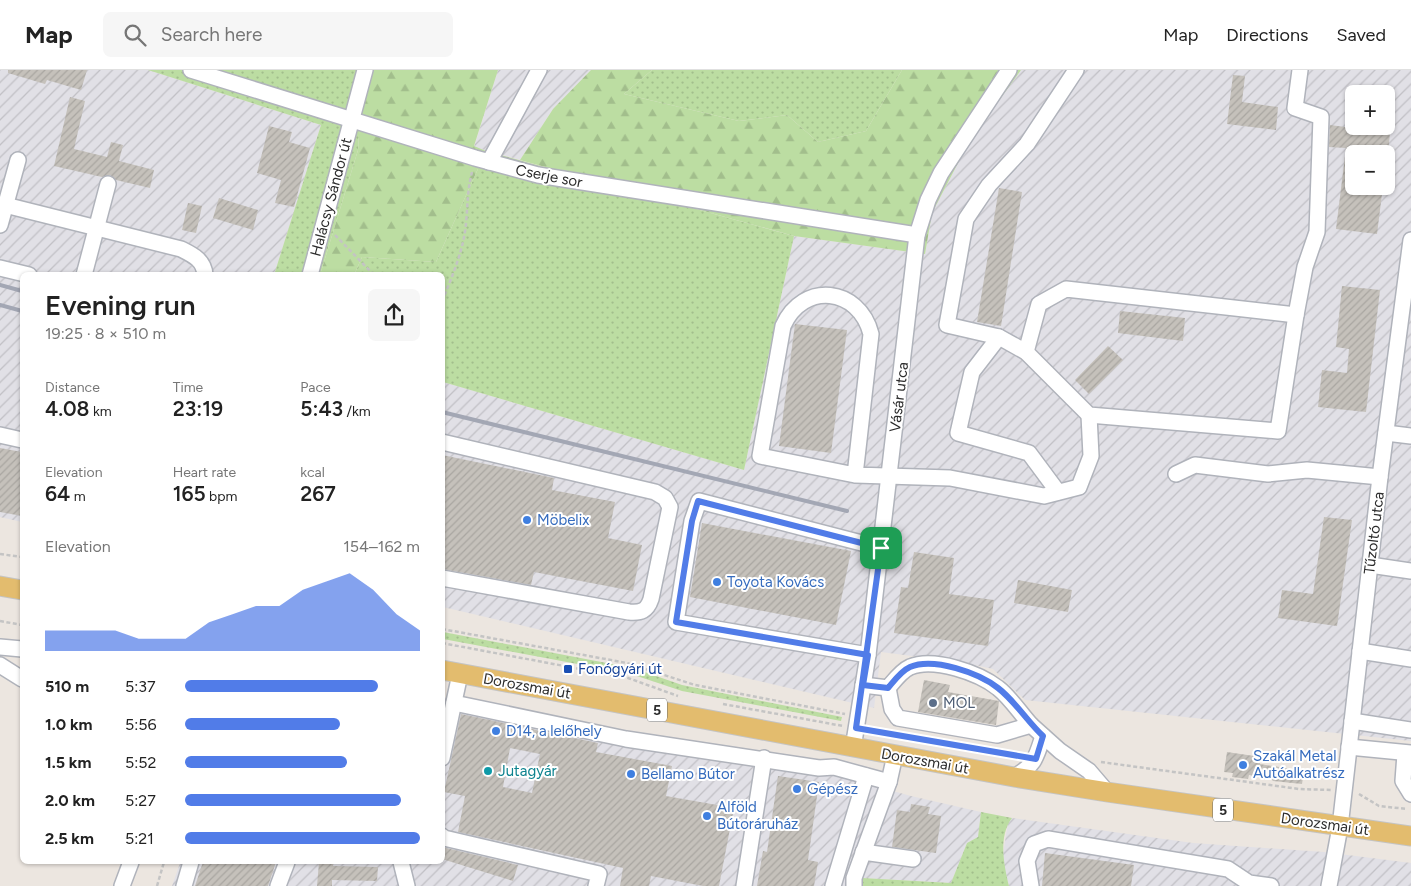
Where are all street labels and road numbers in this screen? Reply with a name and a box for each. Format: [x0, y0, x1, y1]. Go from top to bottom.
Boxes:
street label: Halácsy Sándor út [307, 135, 356, 258]
street label: Cserje sor [514, 161, 584, 191]
street label: Vásár utca [886, 361, 912, 433]
street label: Tűzoltó utca [1360, 491, 1388, 575]
street label: Dorozsmai út [482, 669, 573, 703]
road number: 5 [647, 698, 667, 722]
street label: Dorozsmai út [880, 744, 971, 778]
road number: 5 [1213, 798, 1233, 822]
street label: Dorozsmai út [1280, 809, 1371, 839]

